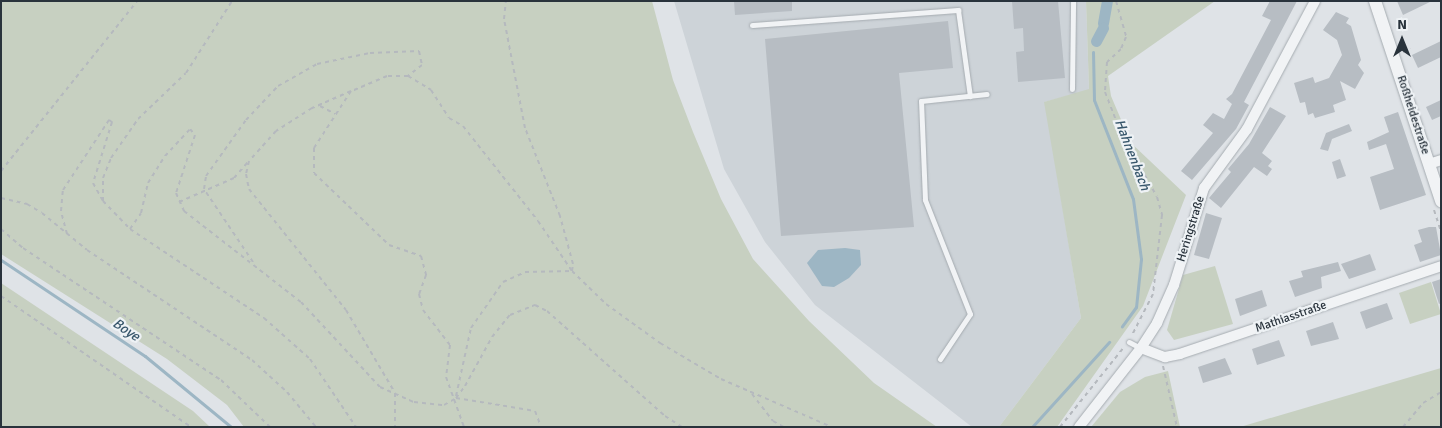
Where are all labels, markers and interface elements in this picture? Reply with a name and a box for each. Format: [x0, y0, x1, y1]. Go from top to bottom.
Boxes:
north arrow [1377, 15, 1427, 65]
text: N [1397, 16, 1407, 33]
street label: Roßheidestraße [1393, 74, 1433, 156]
water label: Hahnenbach [1111, 117, 1153, 193]
street label: Heringstraße [1174, 194, 1208, 264]
street label: Mathiasstraße [1254, 298, 1328, 336]
water label: Boye [109, 315, 143, 345]

